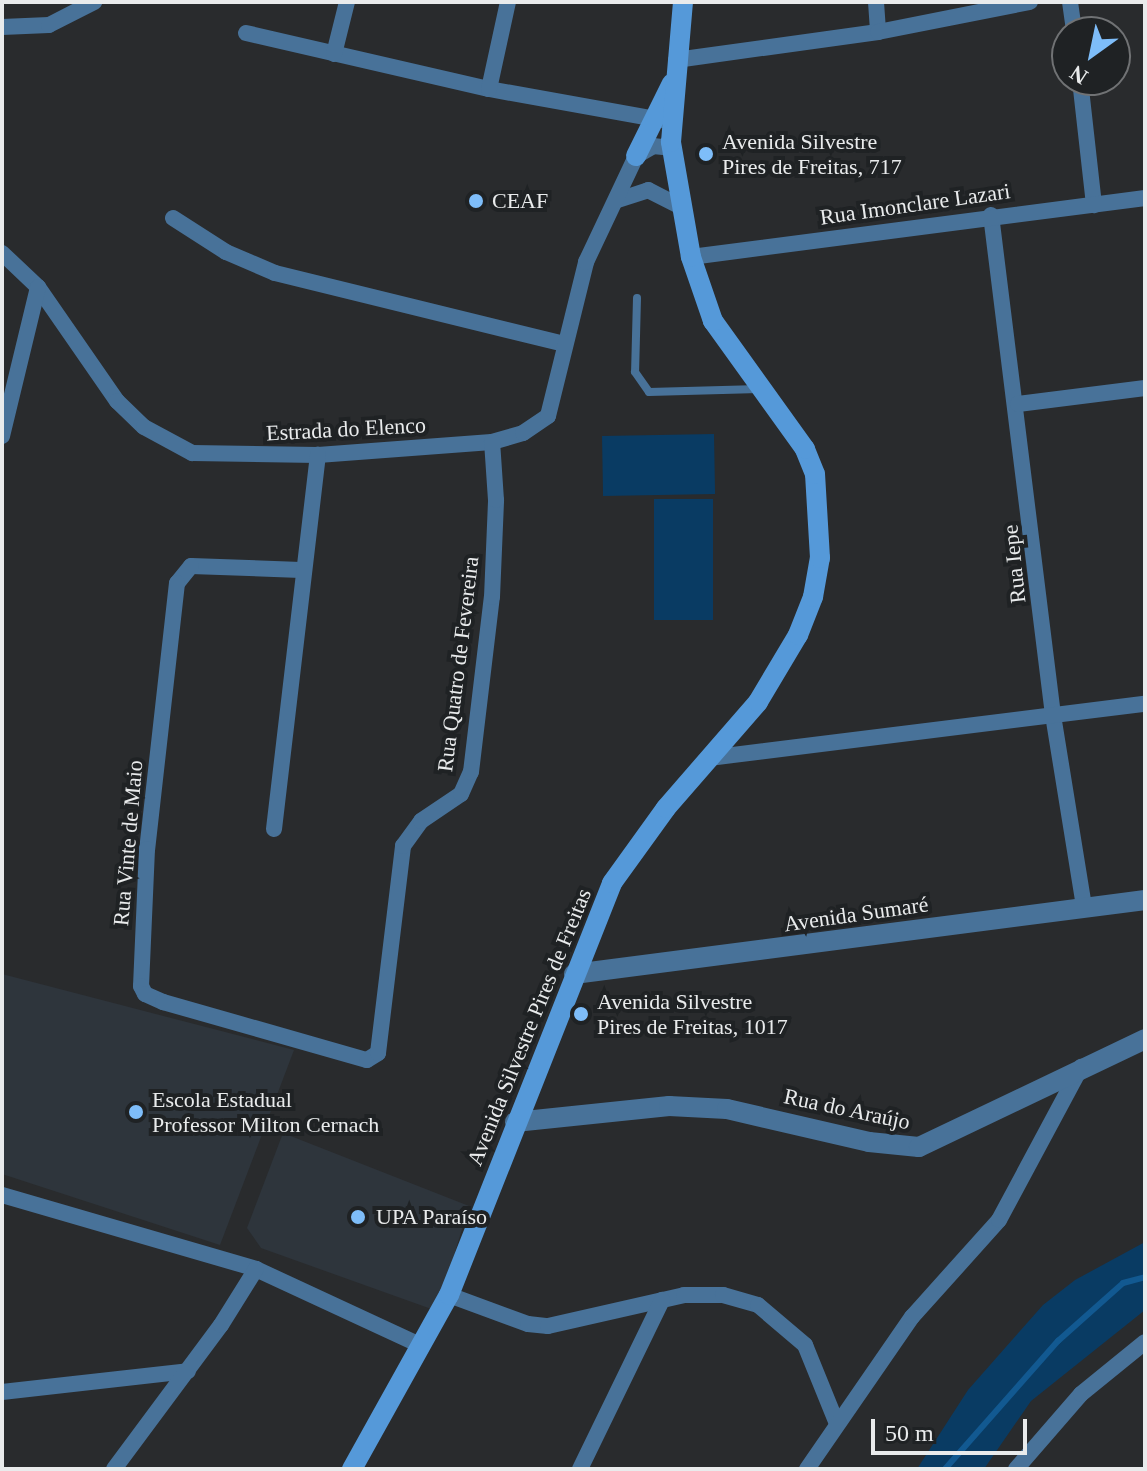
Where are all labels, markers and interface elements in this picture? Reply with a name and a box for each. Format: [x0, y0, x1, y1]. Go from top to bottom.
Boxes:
north arrow [1051, 16, 1131, 96]
text: N [1065, 60, 1092, 90]
place label: Avenida Silvestre Pires de Freitas, 717 [722, 128, 902, 180]
marker: Avenida Silvestre Pires de Freitas, 717 [697, 145, 715, 163]
street label: Rua Imonclare Lazari [818, 178, 1012, 230]
place label: CEAF [492, 188, 548, 214]
marker: CEAF [467, 192, 485, 210]
street label: Estrada do Elenco [265, 412, 427, 446]
street label: Rua Iepe [997, 523, 1031, 605]
street label: Rua Quatro de Fevereira [432, 555, 484, 773]
street label: Rua Vinte de Maio [108, 759, 148, 927]
street label: Avenida Silvestre Pires de Freitas [461, 885, 597, 1169]
street label: Avenida Sumaré [782, 891, 930, 937]
place label: Avenida Silvestre Pires de Freitas, 1017 [597, 988, 788, 1040]
marker: Avenida Silvestre Pires de Freitas, 1017 [572, 1005, 590, 1023]
street label: Rua do Araújo [781, 1083, 913, 1135]
place label: Escola Estadual Professor Milton Cernach [152, 1086, 379, 1138]
marker: Escola Estadual Professor Milton Cernach [127, 1103, 145, 1121]
place label: UPA Paraíso [376, 1204, 488, 1230]
marker: UPA Paraíso [347, 1206, 369, 1228]
scale bar [875, 1403, 1031, 1453]
text: 50 m [885, 1420, 934, 1446]

